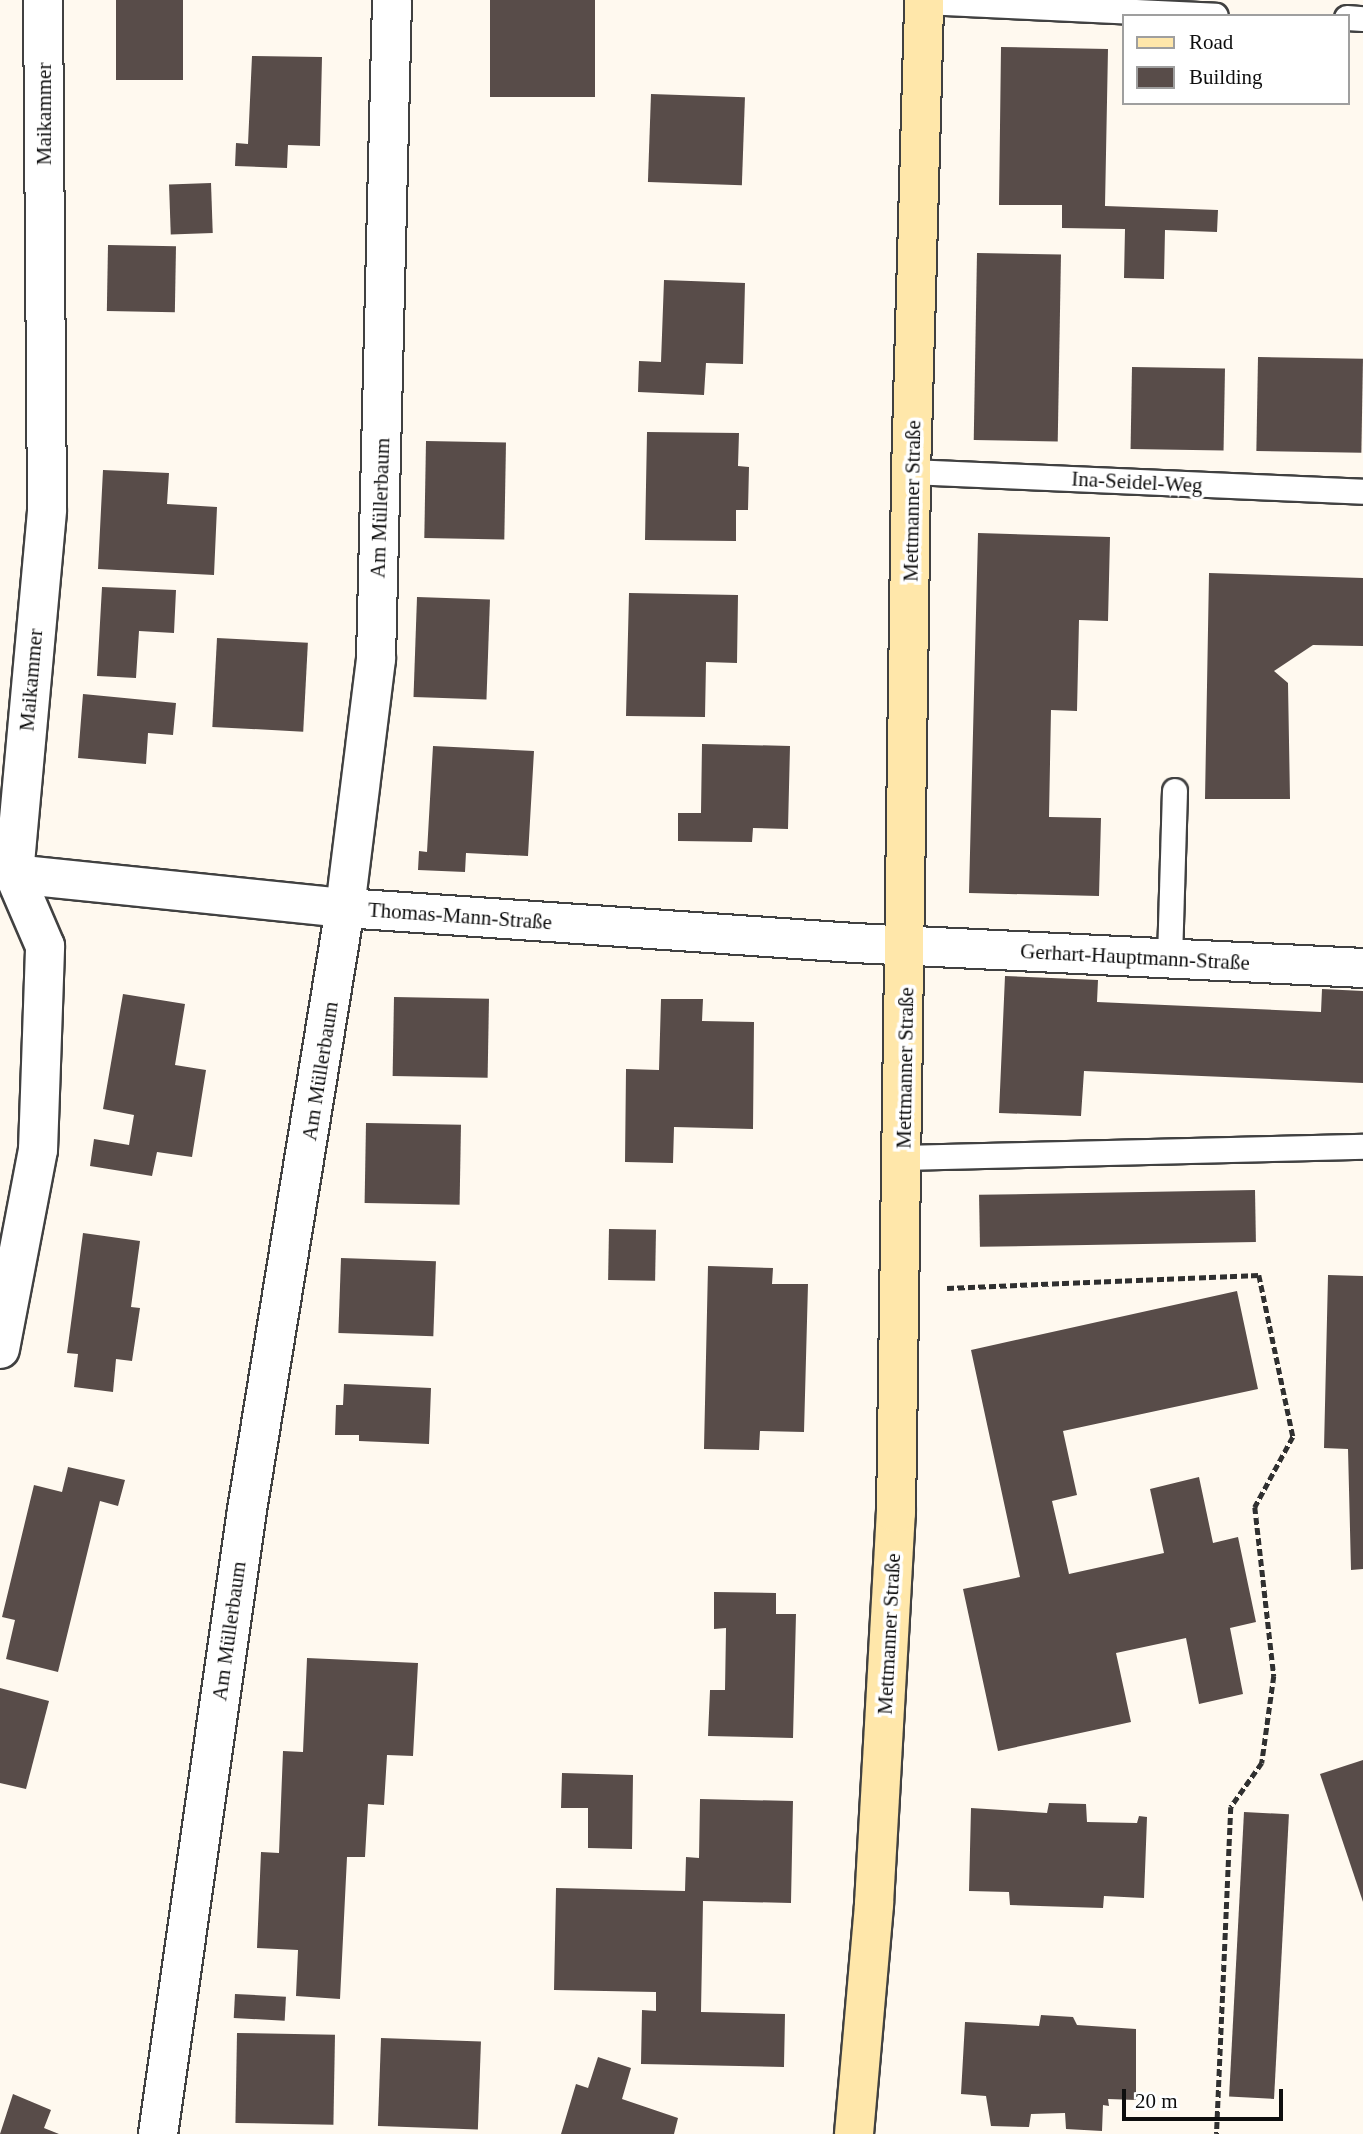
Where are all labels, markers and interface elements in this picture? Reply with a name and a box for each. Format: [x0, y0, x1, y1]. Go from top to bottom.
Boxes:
legend [1122, 14, 1349, 105]
text: Road [1189, 30, 1233, 54]
street label: Maikammer [31, 63, 57, 165]
text: Building [1189, 65, 1263, 89]
street label: Mettmanner Straße [898, 420, 926, 582]
street label: Am Müllerbaum [365, 437, 395, 579]
street label: Ina-Seidel-Weg [1071, 466, 1203, 498]
street label: Maikammer [14, 628, 48, 732]
street label: Thomas-Mann-Straße [367, 897, 553, 935]
street label: Gerhart-Hauptmann-Straße [1020, 938, 1250, 976]
street label: Mettmanner Straße [891, 987, 919, 1149]
street label: Am Müllerbaum [297, 1000, 343, 1142]
street label: Mettmanner Straße [872, 1553, 906, 1715]
street label: Am Müllerbaum [207, 1560, 251, 1702]
scale bar [1125, 2074, 1286, 2118]
text: 20 m [1135, 2089, 1178, 2113]

